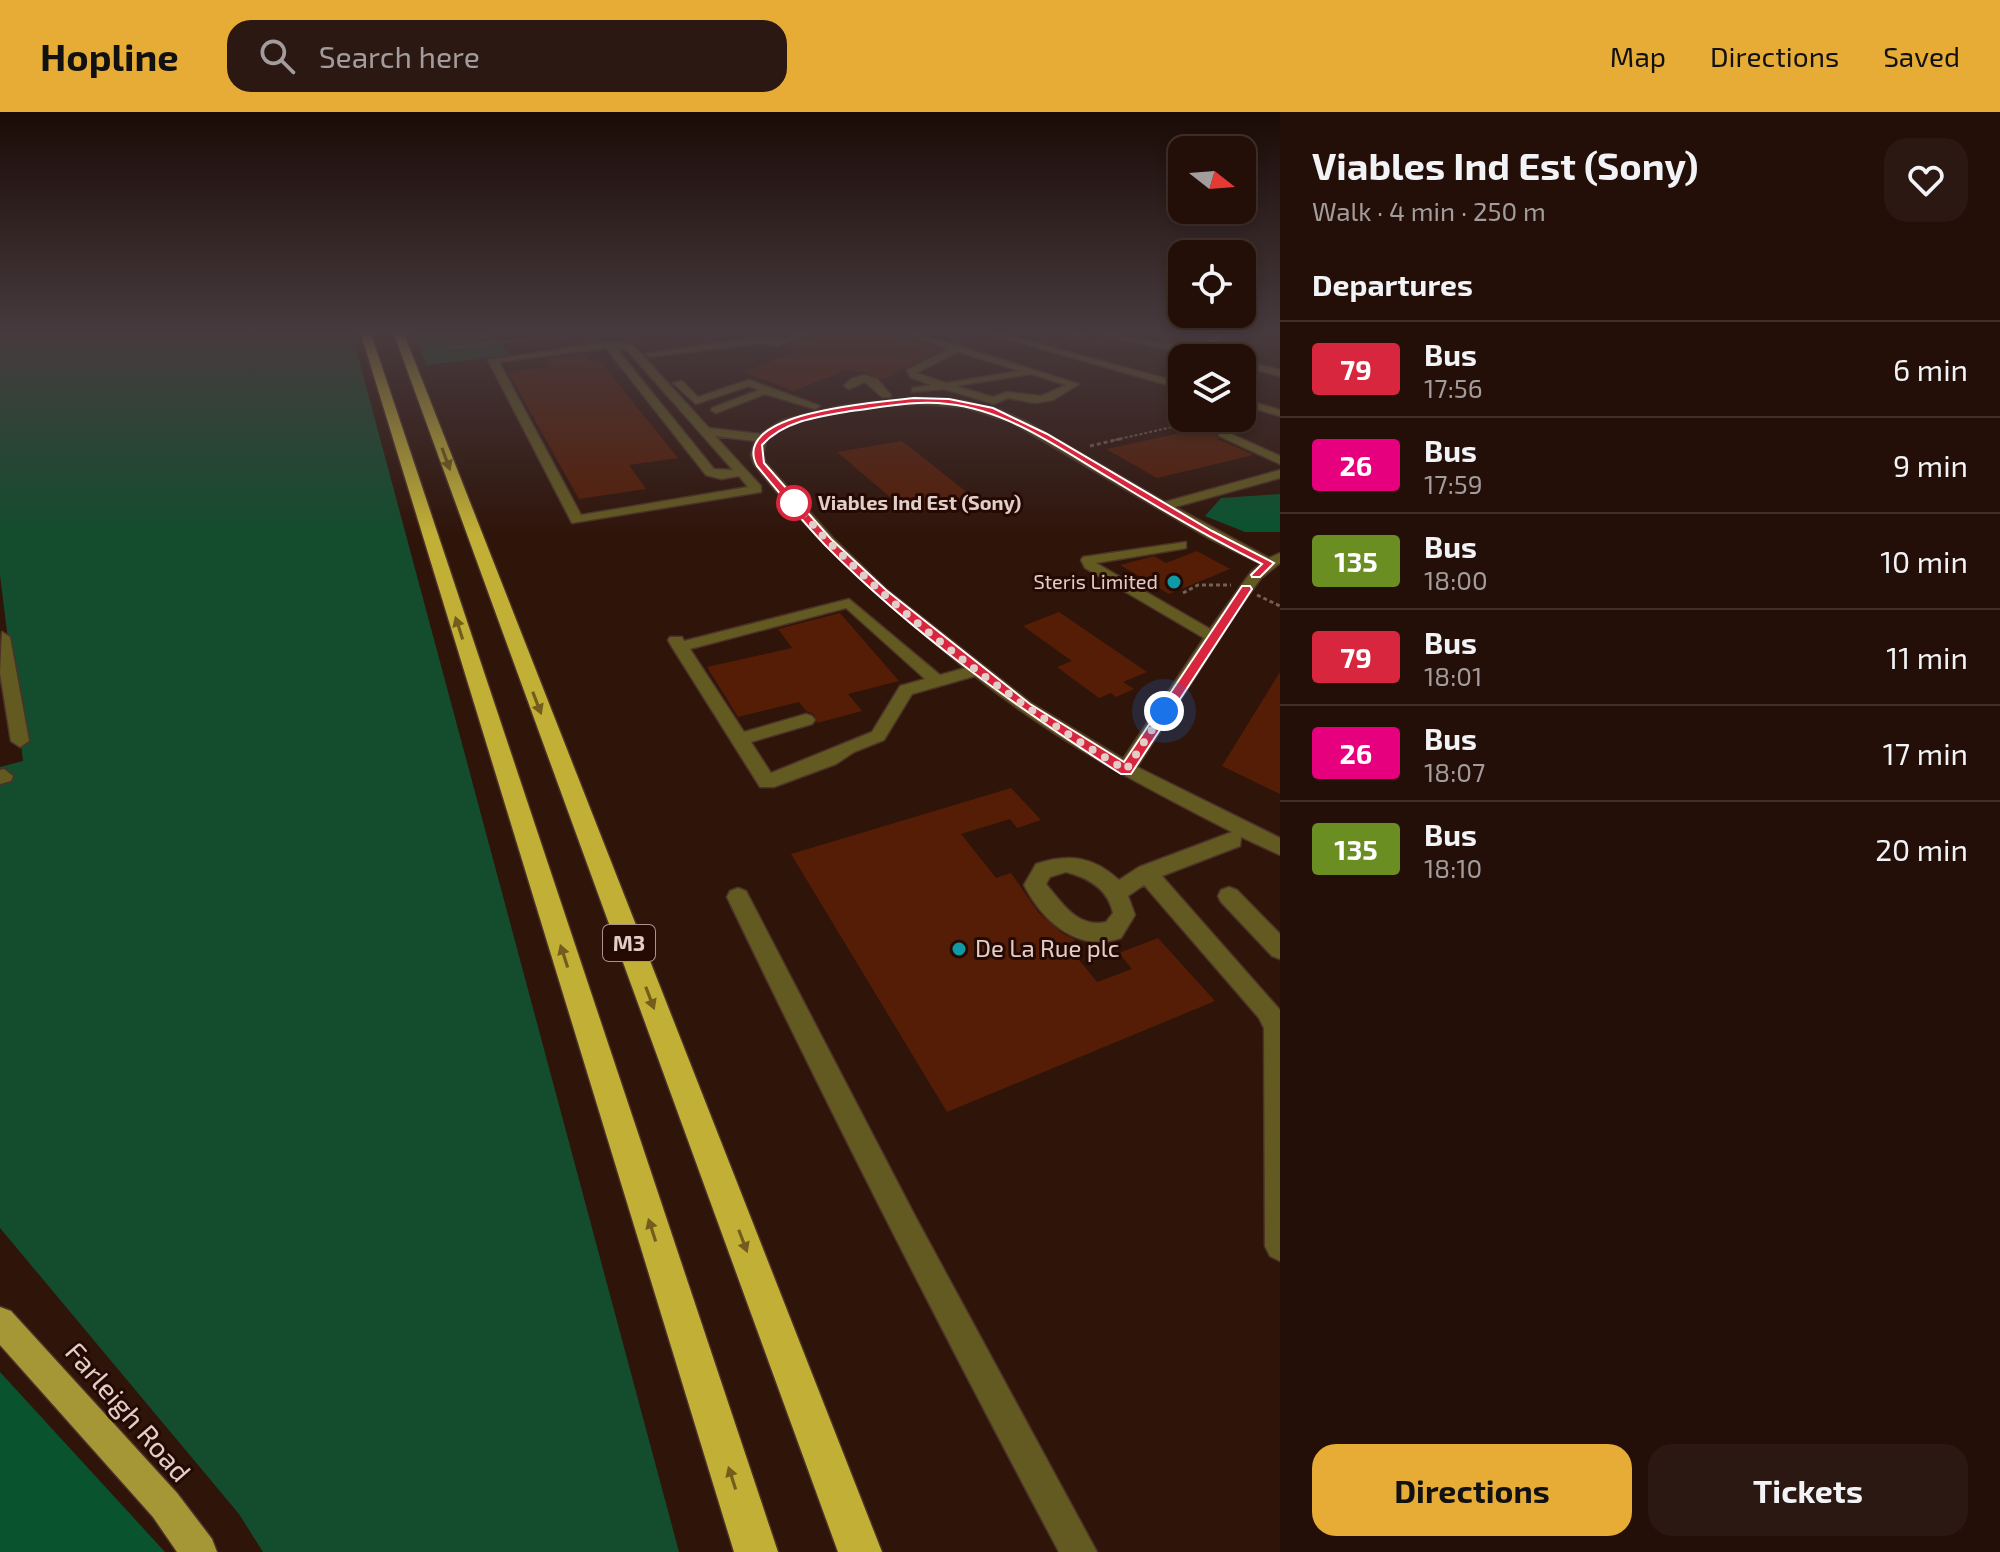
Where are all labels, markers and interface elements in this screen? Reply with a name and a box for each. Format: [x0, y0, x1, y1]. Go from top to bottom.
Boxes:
search box [227, 20, 787, 92]
text: Hopline [40, 33, 179, 79]
icon: search [255, 34, 299, 78]
text: Search here [319, 38, 480, 74]
text: Map [1610, 39, 1666, 73]
text: Directions [1710, 39, 1839, 73]
text: Saved [1883, 39, 1960, 73]
north arrow [1168, 136, 1256, 224]
map controls [1168, 136, 1256, 432]
button: heart [1884, 138, 1968, 222]
text: Viables Ind Est (Sony) [1312, 142, 1698, 188]
text: Walk · 4 min · 250 m [1312, 195, 1546, 226]
button: locate [1168, 240, 1256, 328]
text: Departures [1312, 266, 1473, 302]
text: Bus [1424, 336, 1477, 372]
button: layers [1168, 344, 1256, 432]
text: 6 min [1893, 351, 1968, 387]
text: 79 [1340, 352, 1372, 386]
text: 17:56 [1424, 372, 1483, 403]
text: Bus [1424, 432, 1477, 468]
one-way arrow [440, 447, 452, 471]
text: 9 min [1893, 447, 1968, 483]
text: 26 [1340, 448, 1372, 482]
text: 17:59 [1424, 468, 1483, 499]
marker: Viables Ind Est (Sony) [777, 486, 811, 520]
place label: Viables Ind Est (Sony) [818, 490, 1021, 515]
text: Bus [1424, 528, 1477, 564]
text: 10 min [1880, 543, 1968, 579]
text: 135 [1334, 544, 1378, 578]
text: 18:00 [1424, 564, 1488, 595]
place label: Steris Limited [1033, 569, 1158, 593]
marker: Steris Limited [1165, 573, 1183, 591]
one-way arrow [452, 616, 465, 640]
text: Bus [1424, 624, 1477, 660]
text: 11 min [1886, 639, 1968, 675]
text: 79 [1340, 640, 1372, 674]
text: 18:01 [1424, 660, 1482, 691]
one-way arrow [532, 691, 544, 715]
your location [1144, 691, 1184, 731]
text: Bus [1424, 720, 1477, 756]
text: 17 min [1883, 735, 1968, 771]
text: 26 [1340, 736, 1372, 770]
text: 18:07 [1424, 756, 1485, 787]
text: Bus [1424, 816, 1477, 852]
text: 20 min [1875, 831, 1968, 867]
text: 135 [1334, 832, 1378, 866]
text: 18:10 [1424, 852, 1482, 883]
road number: M3 [603, 925, 655, 961]
place label: De La Rue plc [975, 933, 1120, 962]
marker: De La Rue plc [950, 940, 968, 958]
one-way arrow [558, 944, 570, 968]
one-way arrow [644, 986, 657, 1010]
one-way arrow [646, 1218, 658, 1242]
one-way arrow [737, 1229, 750, 1253]
street label: Farleigh Road [59, 1335, 199, 1488]
button: Directions [1312, 1444, 1632, 1536]
button: Tickets [1648, 1444, 1968, 1536]
one-way arrow [725, 1465, 738, 1489]

